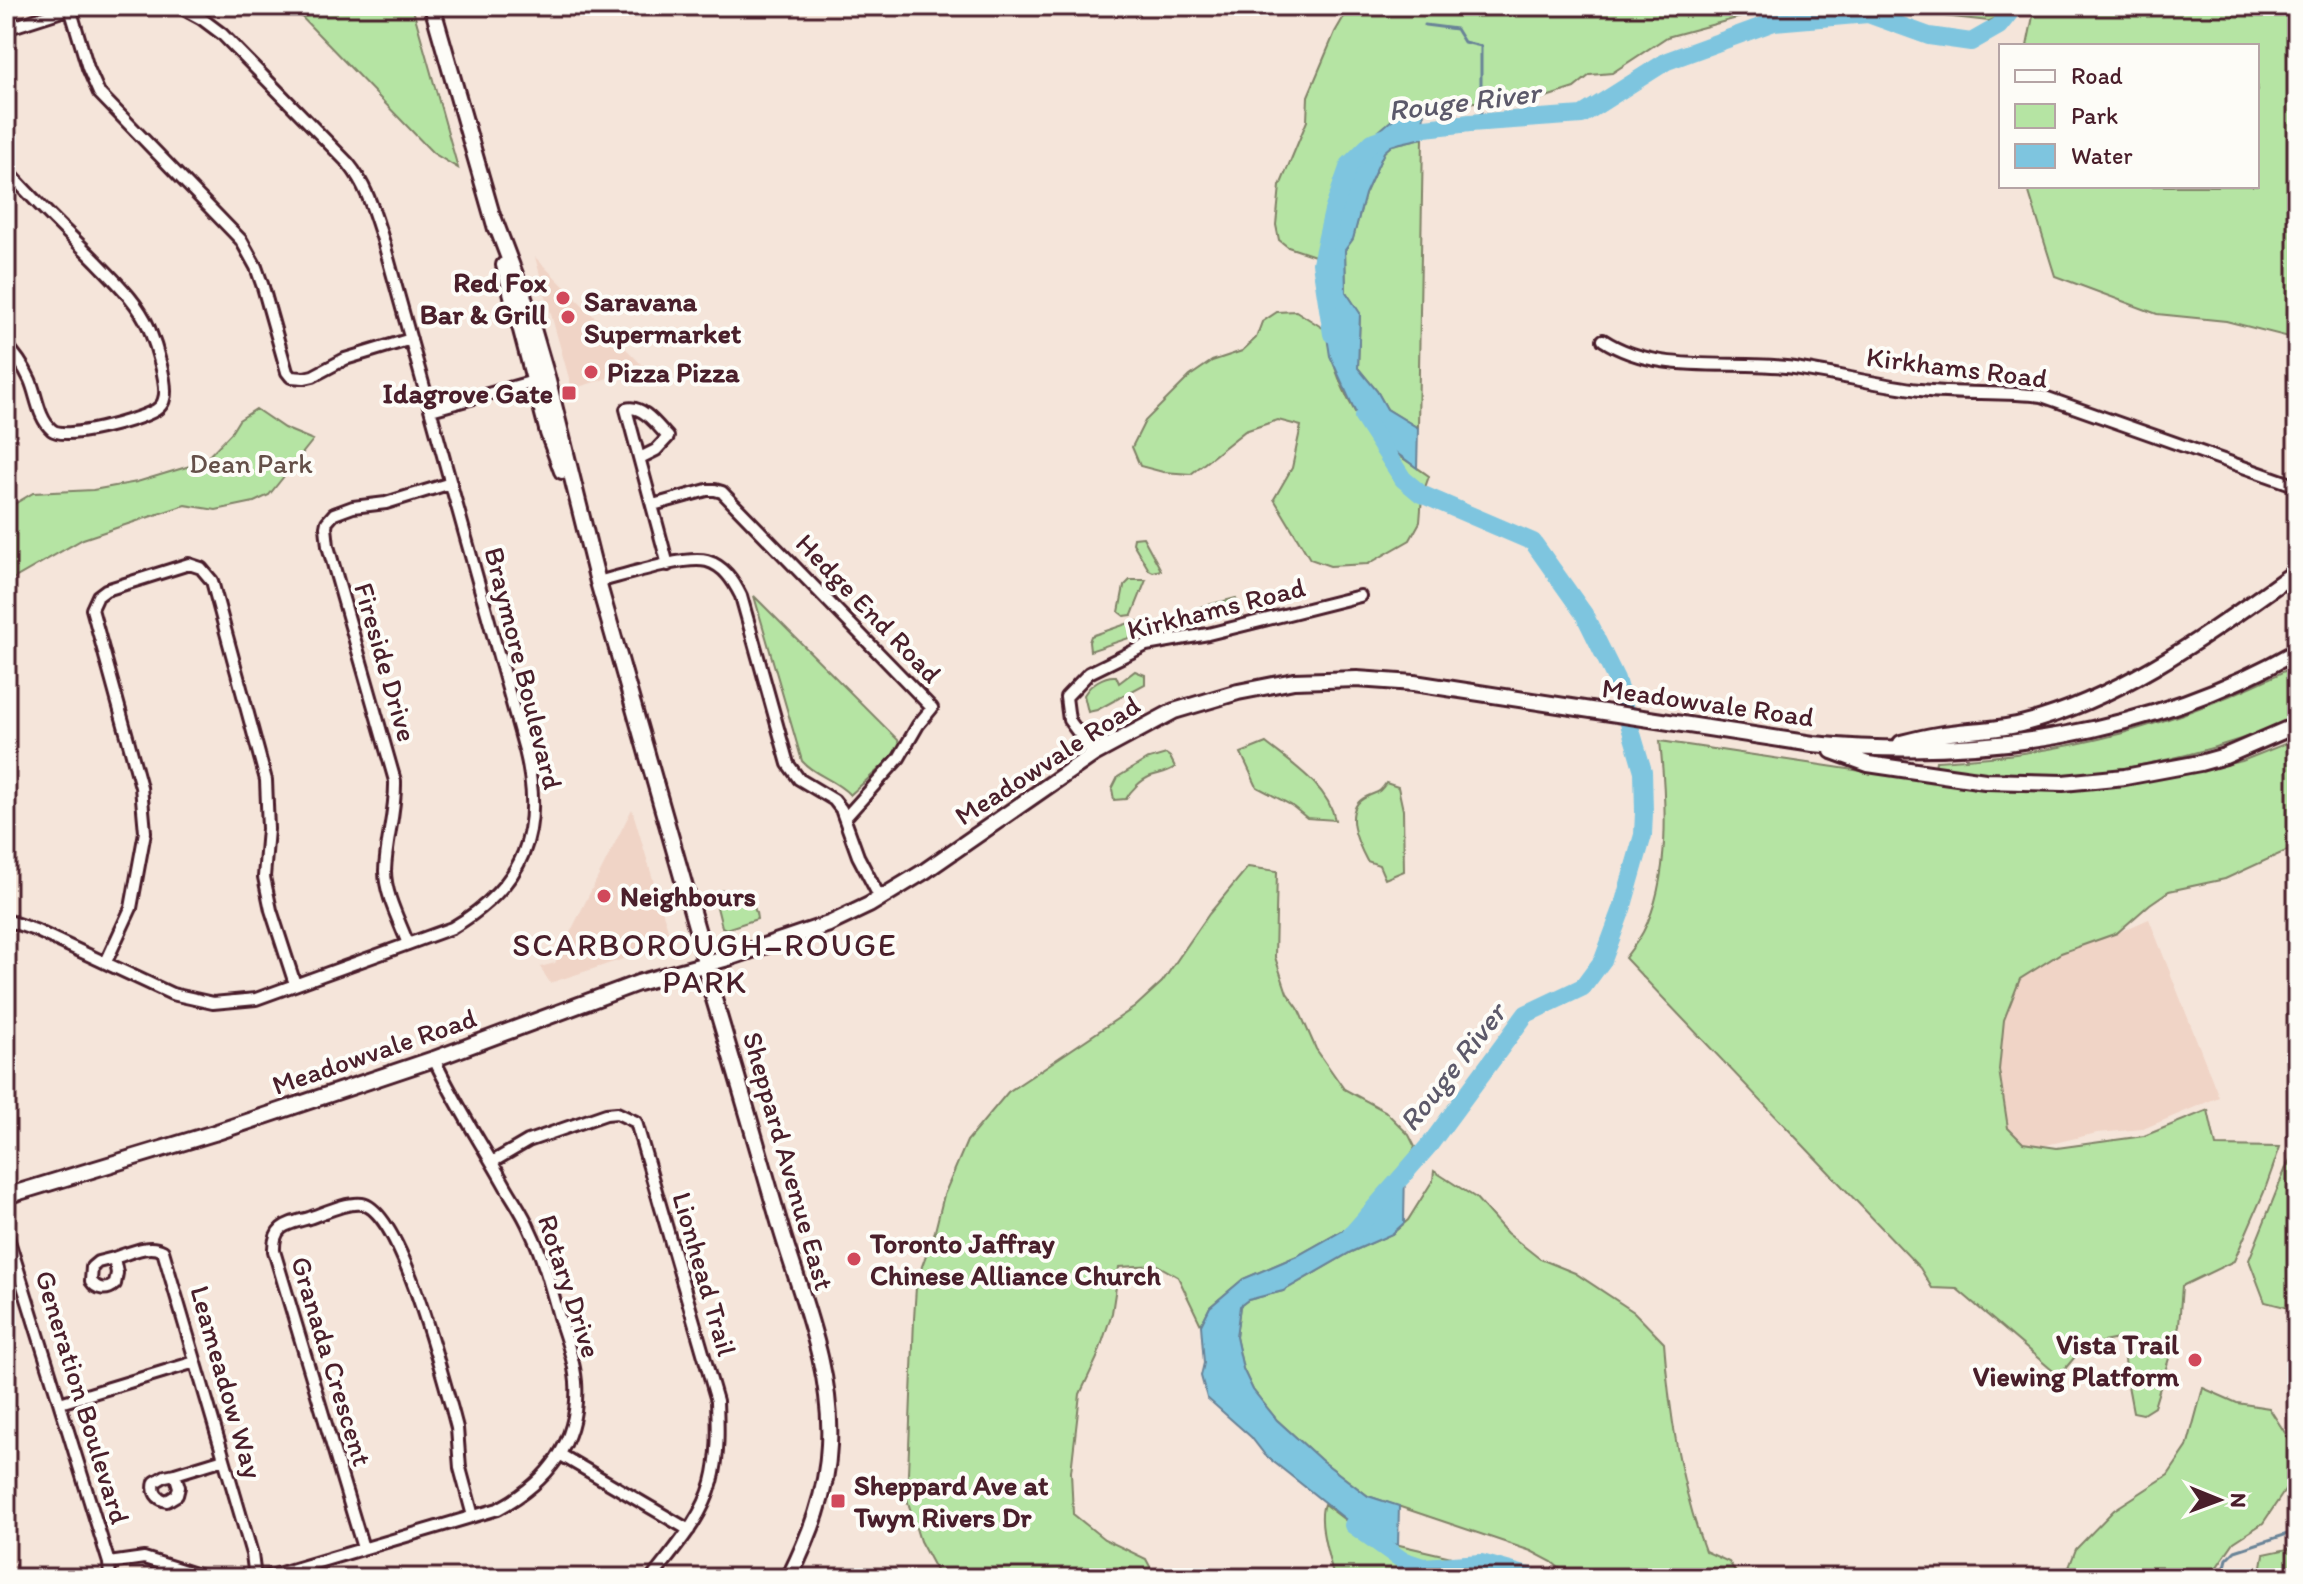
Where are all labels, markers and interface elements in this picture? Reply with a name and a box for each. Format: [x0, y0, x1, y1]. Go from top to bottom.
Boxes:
legend [1999, 44, 2259, 188]
text: Road [2071, 61, 2123, 90]
water label: Rouge River [1386, 73, 1545, 129]
text: Park [2071, 101, 2118, 130]
text: Water [2071, 141, 2133, 170]
place label: Red Fox Bar & Grill [420, 265, 548, 331]
place label: Saravana Supermarket [584, 284, 742, 350]
marker: Red Fox Bar & Grill [554, 289, 572, 307]
marker: Saravana Supermarket [559, 308, 577, 326]
street label: Kirkhams Road [1864, 339, 2050, 395]
place label: Pizza Pizza [607, 355, 740, 389]
marker: Pizza Pizza [582, 363, 600, 381]
place label: Idagrove Gate [383, 376, 553, 410]
marker: Idagrove Gate [560, 384, 578, 402]
park label: Dean Park [189, 446, 313, 480]
street label: Hedge End Road [789, 526, 949, 690]
street label: Braymore Boulevard [477, 543, 571, 793]
street label: Kirkhams Road [1123, 569, 1309, 647]
street label: Fireside Drive [347, 579, 425, 745]
street label: Meadowvale Road [1600, 670, 1816, 734]
street label: Meadowvale Road [948, 688, 1146, 832]
place label: Neighbours [620, 879, 756, 913]
marker: Neighbours [595, 887, 613, 905]
district label: SCARBOROUGH–ROUGE PARK [512, 926, 898, 1001]
water label: Rouge River [1390, 993, 1515, 1139]
street label: Meadowvale Road [267, 1000, 481, 1102]
street label: Sheppard Avenue East [736, 1028, 842, 1294]
street label: Lionhead Trail [665, 1188, 745, 1360]
street label: Rotary Drive [531, 1210, 609, 1362]
place label: Toronto Jaffray Chinese Alliance Church [869, 1226, 1161, 1292]
marker: Toronto Jaffray Chinese Alliance Church [845, 1250, 863, 1268]
street label: Granada Crescent [284, 1252, 380, 1470]
street label: Generation Boulevard [28, 1266, 138, 1528]
street label: Leameadow Way [183, 1282, 271, 1482]
place label: Vista Trail Viewing Platform [1973, 1327, 2179, 1393]
marker: Vista Trail Viewing Platform [2186, 1351, 2204, 1369]
north arrow [2179, 1460, 2259, 1540]
place label: Sheppard Ave at Twyn Rivers Dr [853, 1468, 1049, 1534]
marker: Sheppard Ave at Twyn Rivers Dr [829, 1492, 847, 1510]
text: N [2225, 1493, 2252, 1508]

